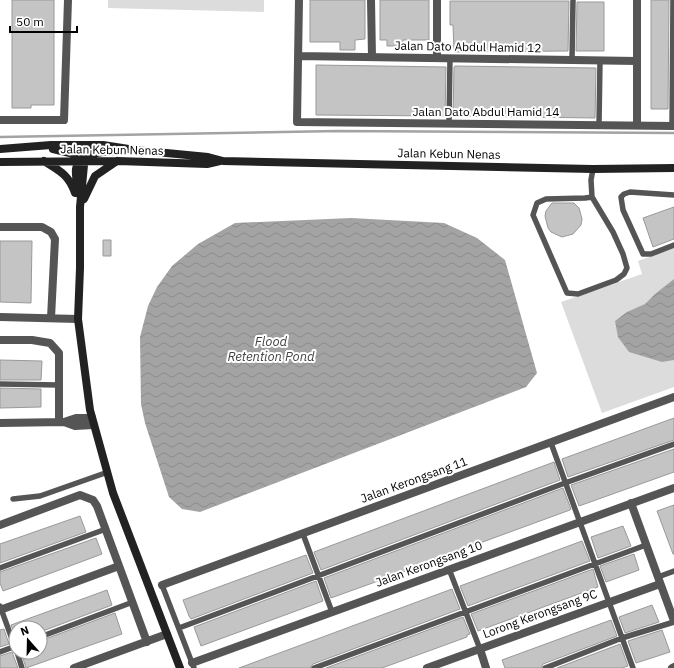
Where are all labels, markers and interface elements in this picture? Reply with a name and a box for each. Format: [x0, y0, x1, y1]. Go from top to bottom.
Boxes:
scale bar [10, 8, 77, 34]
text: 50 m [16, 14, 44, 29]
street label: Jalan Dato Abdul Hamid 12 [394, 38, 542, 55]
street label: Jalan Dato Abdul Hamid 14 [412, 104, 560, 119]
street label: Jalan Kebun Nenas [60, 141, 164, 158]
street label: Jalan Kebun Nenas [397, 145, 501, 162]
water label: Flood Retention Pond [227, 333, 315, 365]
street label: Jalan Kerongsang 11 [358, 453, 469, 506]
street label: Jalan Kerongsang 10 [373, 537, 484, 590]
street label: Lorong Kerongsang 9C [481, 586, 600, 641]
north arrow [8, 620, 48, 660]
text: N [18, 623, 31, 639]

